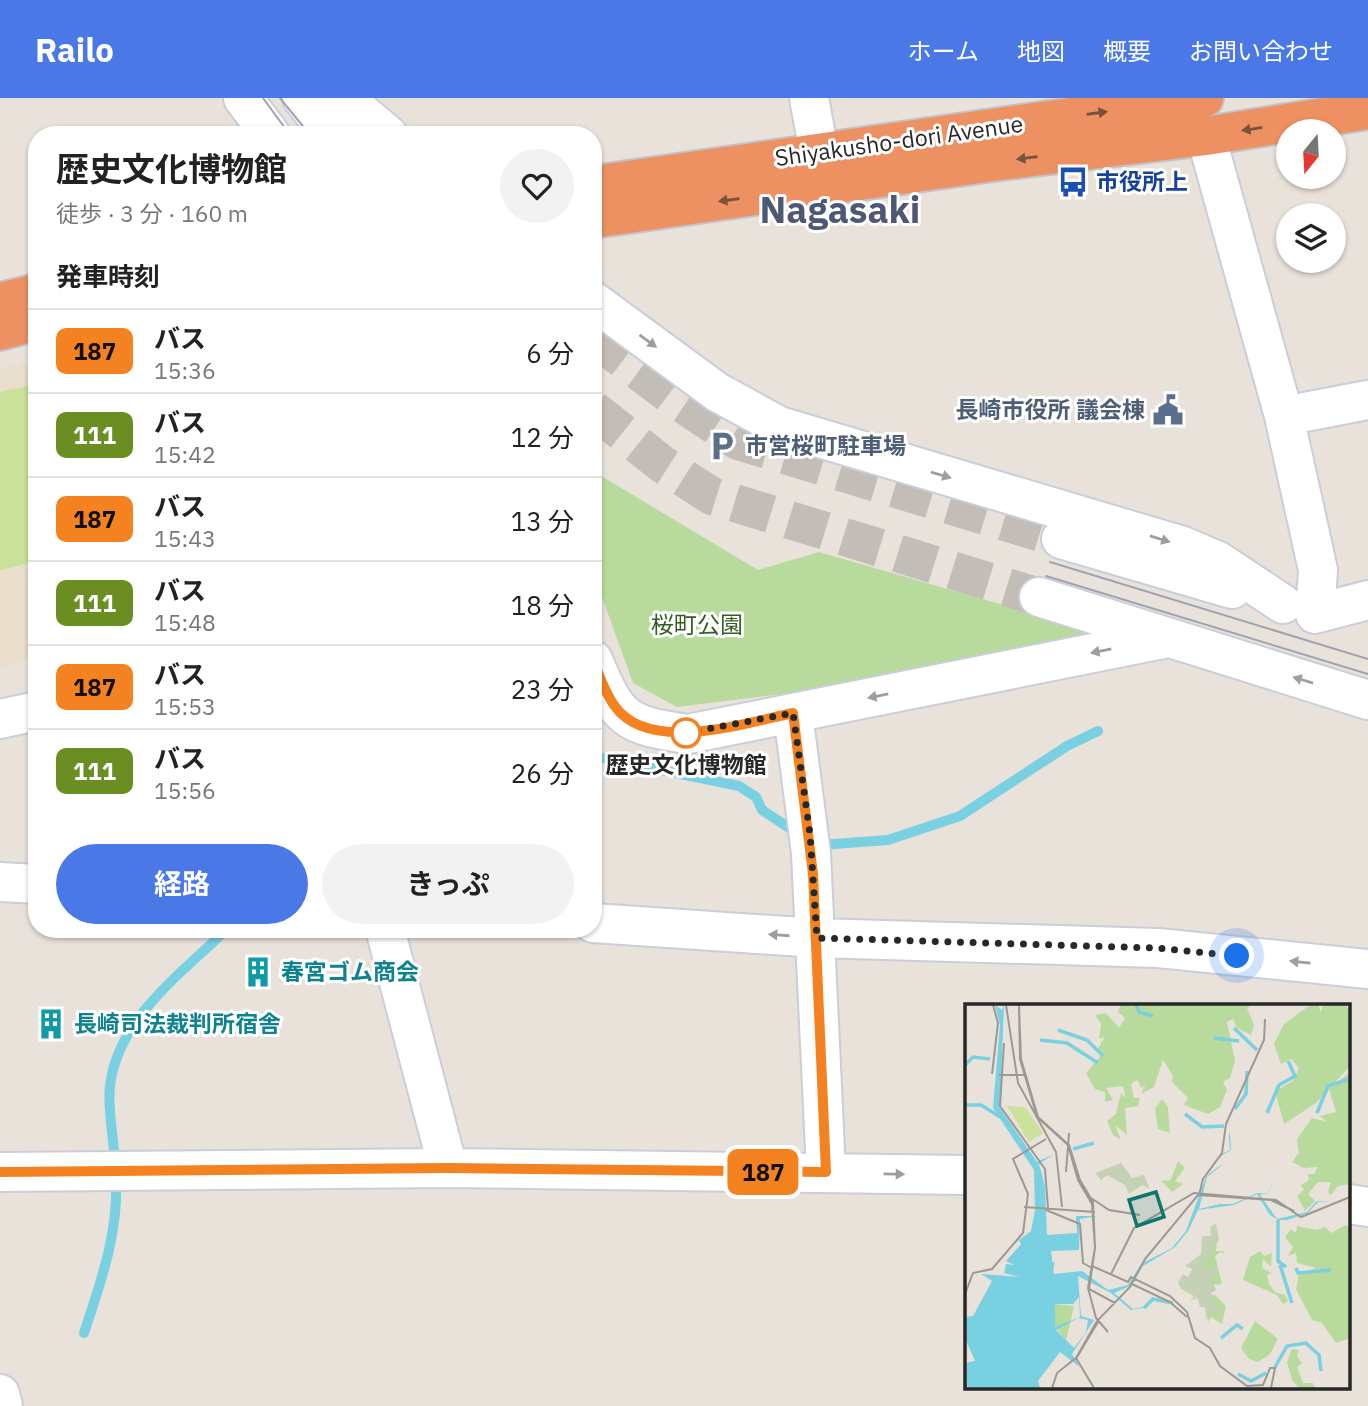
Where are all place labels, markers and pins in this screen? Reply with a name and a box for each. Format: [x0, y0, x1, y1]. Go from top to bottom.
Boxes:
bus stop icon: 市役所上 [1056, 165, 1090, 199]
place label: 市役所上 [1096, 166, 1188, 196]
public building icon: 長崎市役所 議会棟 [1151, 393, 1185, 427]
place label: 長崎市役所 議会棟 [956, 394, 1145, 424]
parking icon: 市営桜町駐車場 [705, 429, 739, 463]
place label: 市営桜町駐車場 [745, 430, 906, 460]
marker: 歴史文化博物館 [671, 718, 701, 748]
place label: 歴史文化博物館 [606, 749, 767, 779]
building icon: 春宮ゴム商会 [241, 955, 275, 989]
place label: 春宮ゴム商会 [281, 956, 419, 986]
building icon: 長崎司法裁判所宿舎 [34, 1007, 68, 1041]
place label: 長崎司法裁判所宿舎 [74, 1008, 281, 1038]

